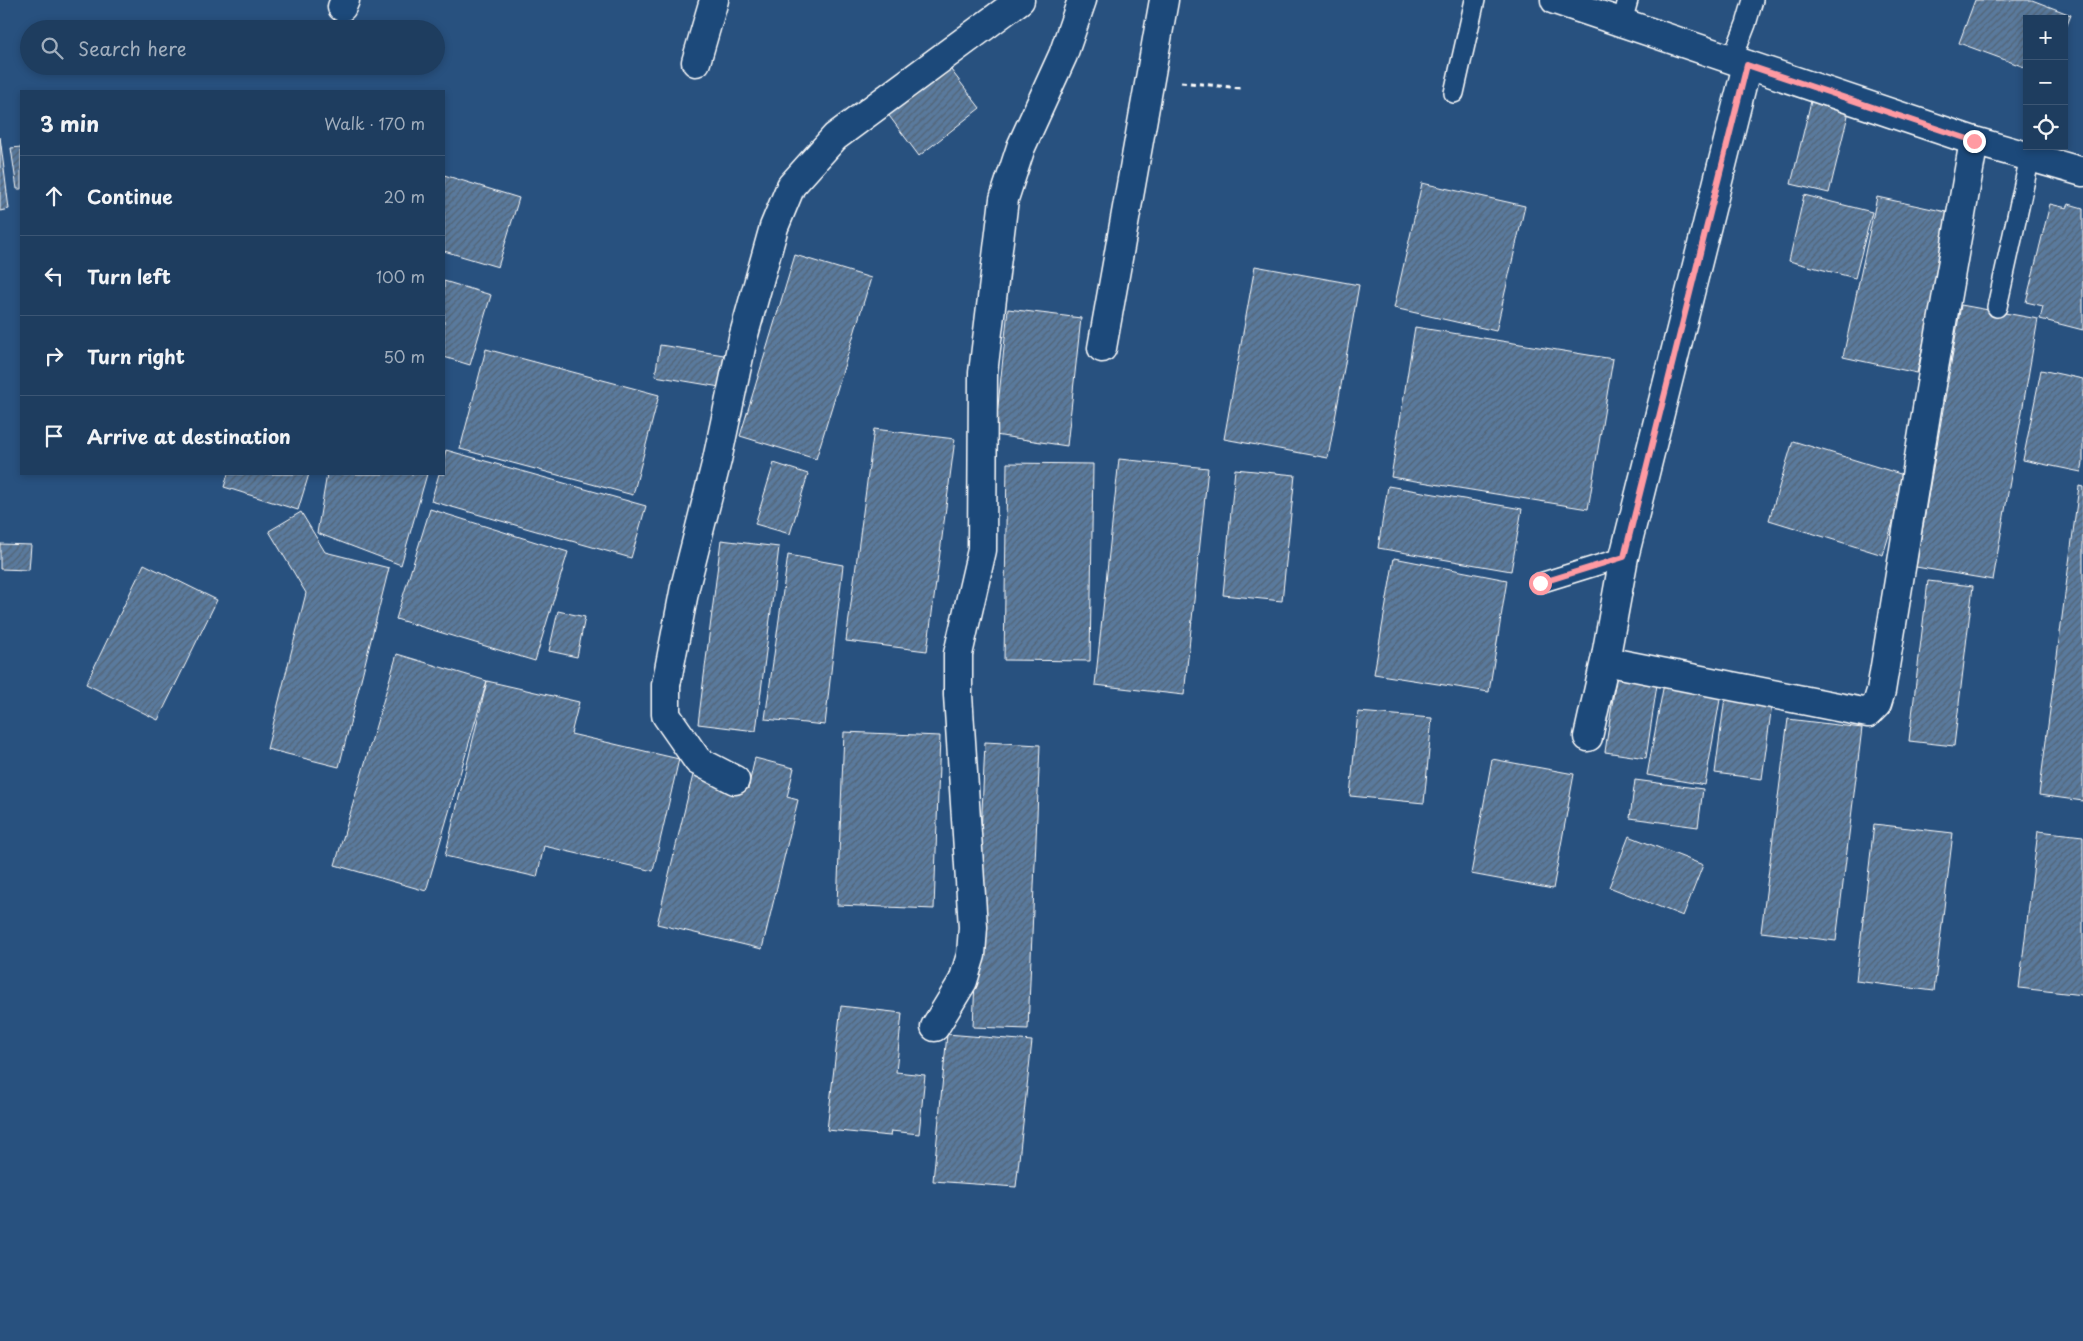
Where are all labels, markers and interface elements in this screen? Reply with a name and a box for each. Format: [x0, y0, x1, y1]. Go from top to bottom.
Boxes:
map controls [2023, 15, 2068, 150]
button: + [2023, 15, 2068, 60]
search box [20, 20, 445, 75]
icon: search [38, 34, 66, 62]
text: Search here [78, 34, 187, 62]
button: − [2023, 60, 2068, 105]
button: locate [2023, 105, 2068, 150]
text: 3 min [40, 107, 99, 139]
text: Walk · 170 m [324, 111, 425, 135]
route end [1963, 130, 1986, 153]
icon: ahead [40, 182, 68, 210]
text: Continue [87, 182, 173, 210]
text: 20 m [384, 184, 425, 208]
icon: left [40, 262, 68, 290]
text: Turn left [87, 262, 171, 290]
text: 100 m [376, 264, 425, 288]
icon: right [40, 342, 68, 370]
text: Turn right [87, 342, 185, 370]
text: 50 m [384, 344, 425, 368]
icon: arrive [40, 422, 68, 450]
text: Arrive at destination [87, 422, 291, 450]
route start [1529, 572, 1552, 595]

